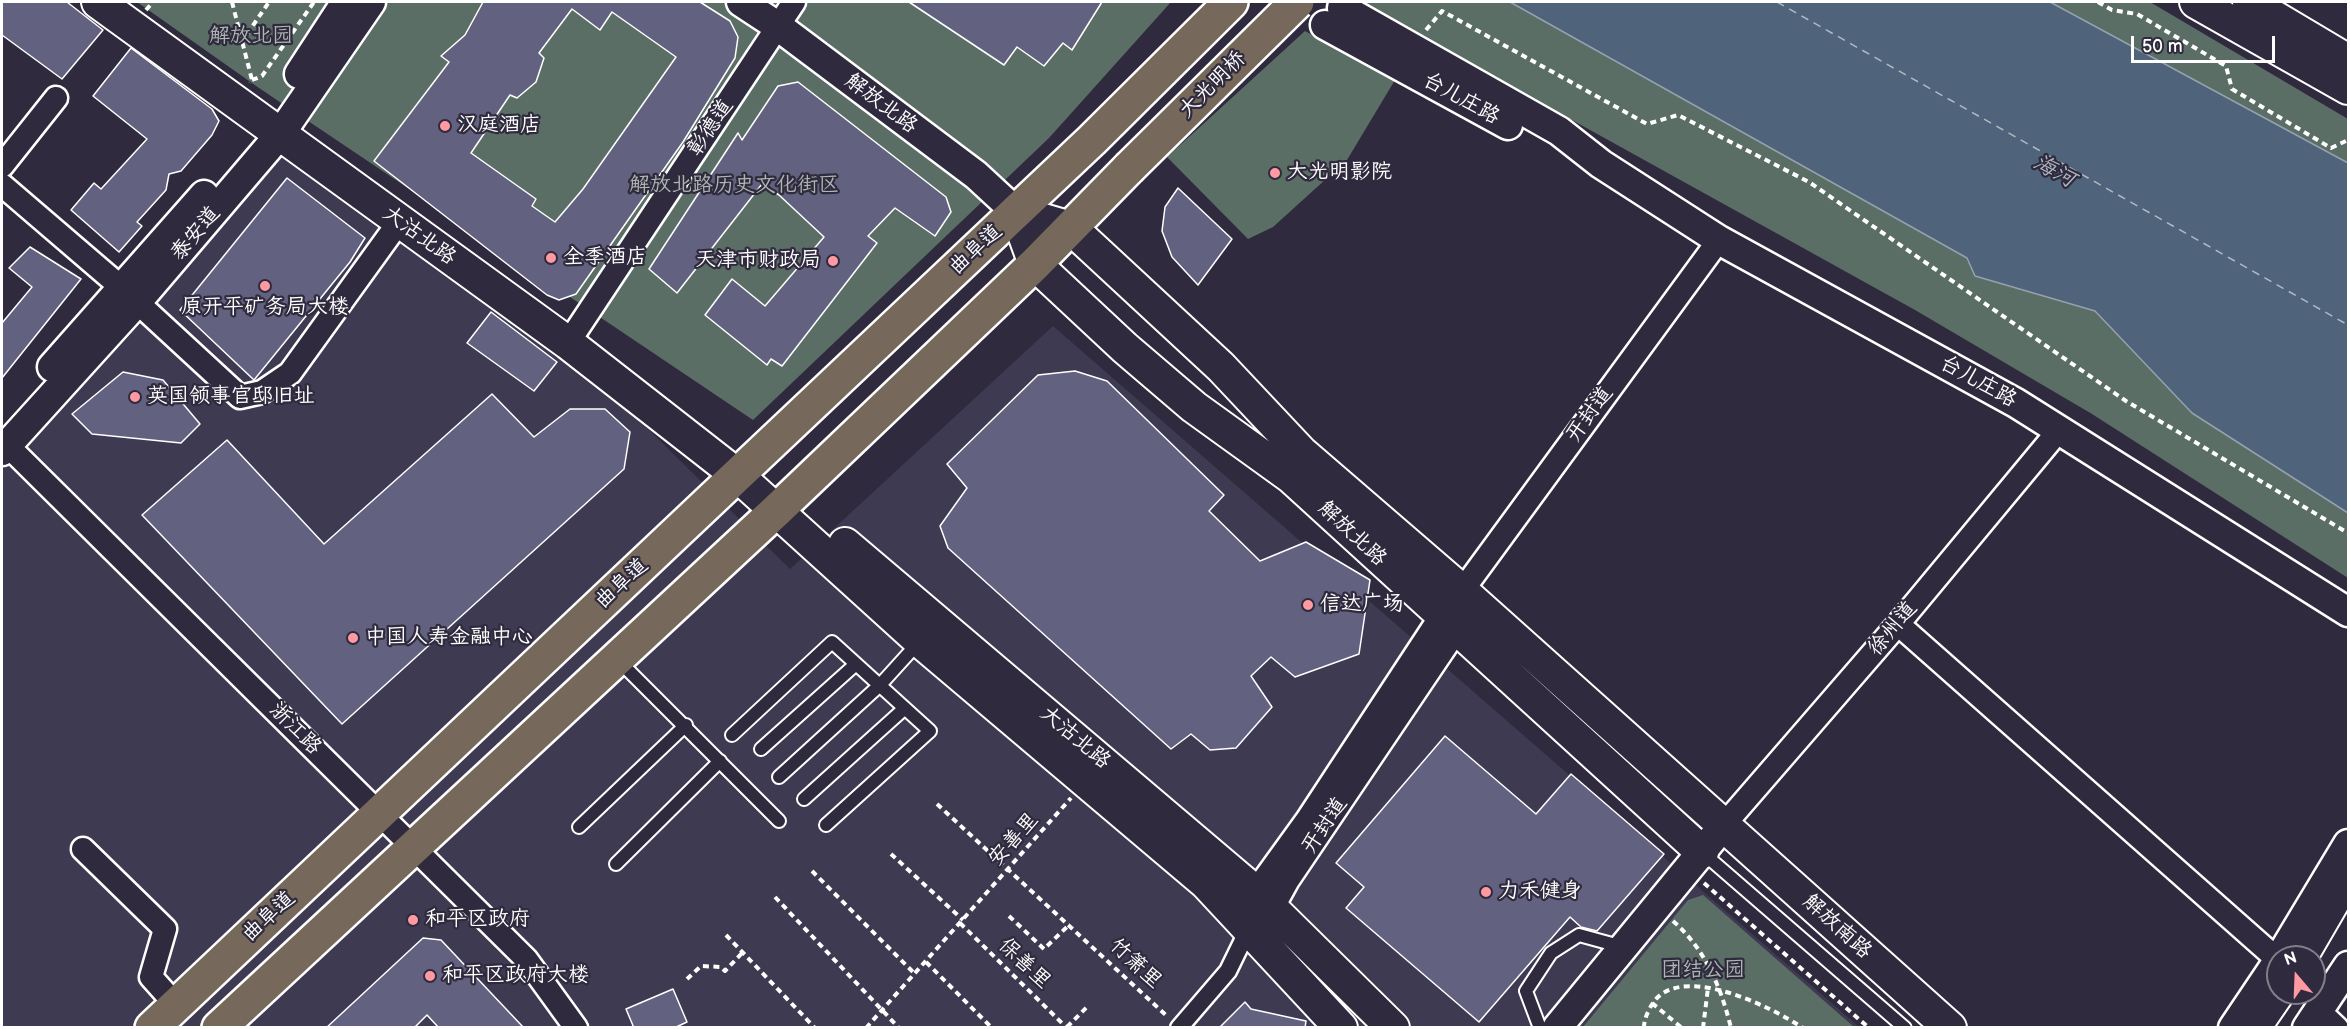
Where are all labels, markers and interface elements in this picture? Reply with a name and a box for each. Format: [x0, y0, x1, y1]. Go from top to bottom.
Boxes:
park label: 解放北园 [209, 24, 293, 50]
scale bar [2134, 24, 2278, 62]
text: 50 m [2142, 36, 2183, 57]
street label: 大光明桥 [1174, 46, 1252, 124]
street label: 台儿庄路 [1418, 68, 1504, 130]
street label: 解放北路 [840, 69, 922, 139]
street label: 彰德道 [683, 95, 739, 161]
place label: 汉庭酒店 [457, 113, 541, 139]
marker: 汉庭酒店 [438, 119, 452, 133]
water label: 海河 [2028, 150, 2080, 194]
place label: 大光明影院 [1287, 160, 1392, 186]
marker: 大光明影院 [1268, 166, 1282, 180]
park label: 解放北路历史文化街区 [629, 173, 839, 199]
street label: 大沽北路 [378, 201, 460, 271]
street label: 泰安道 [166, 202, 226, 266]
street label: 曲阜道 [944, 219, 1008, 281]
place label: 全季酒店 [563, 245, 647, 271]
place label: 天津市财政局 [695, 248, 821, 274]
marker: 全季酒店 [544, 251, 558, 265]
marker: 天津市财政局 [826, 254, 840, 268]
marker: 原开平矿务局大楼 [258, 279, 272, 293]
place label: 原开平矿务局大楼 [181, 295, 349, 321]
street label: 台儿庄路 [1935, 351, 2021, 413]
street label: 开封道 [1561, 382, 1619, 448]
place label: 英国领事官邸旧址 [147, 384, 315, 410]
marker: 英国领事官邸旧址 [128, 390, 142, 404]
street label: 解放北路 [1313, 496, 1391, 572]
street label: 曲阜道 [590, 553, 654, 615]
place label: 信达广场 [1320, 592, 1404, 618]
street label: 徐州道 [1863, 597, 1923, 661]
marker: 信达广场 [1301, 598, 1315, 612]
place label: 中国人寿金融中心 [365, 625, 533, 651]
marker: 中国人寿金融中心 [346, 631, 360, 645]
street label: 浙江路 [264, 698, 326, 760]
street label: 大沽北路 [1035, 701, 1115, 775]
street label: 开封道 [1297, 793, 1353, 859]
street label: 安善里 [984, 808, 1044, 872]
place label: 力禾健身 [1498, 879, 1582, 905]
marker: 力禾健身 [1479, 885, 1493, 899]
street label: 曲阜道 [237, 886, 301, 948]
street label: 解放南路 [1797, 890, 1877, 964]
place label: 和平区政府 [425, 907, 530, 933]
marker: 和平区政府 [406, 913, 420, 927]
street label: 保善里 [993, 933, 1055, 995]
street label: 竹箫里 [1103, 933, 1167, 995]
north arrow [2266, 945, 2326, 1005]
text: N [2282, 948, 2299, 970]
park label: 团结公园 [1661, 958, 1745, 984]
place label: 和平区政府大楼 [442, 963, 589, 989]
marker: 和平区政府大楼 [423, 969, 437, 983]

